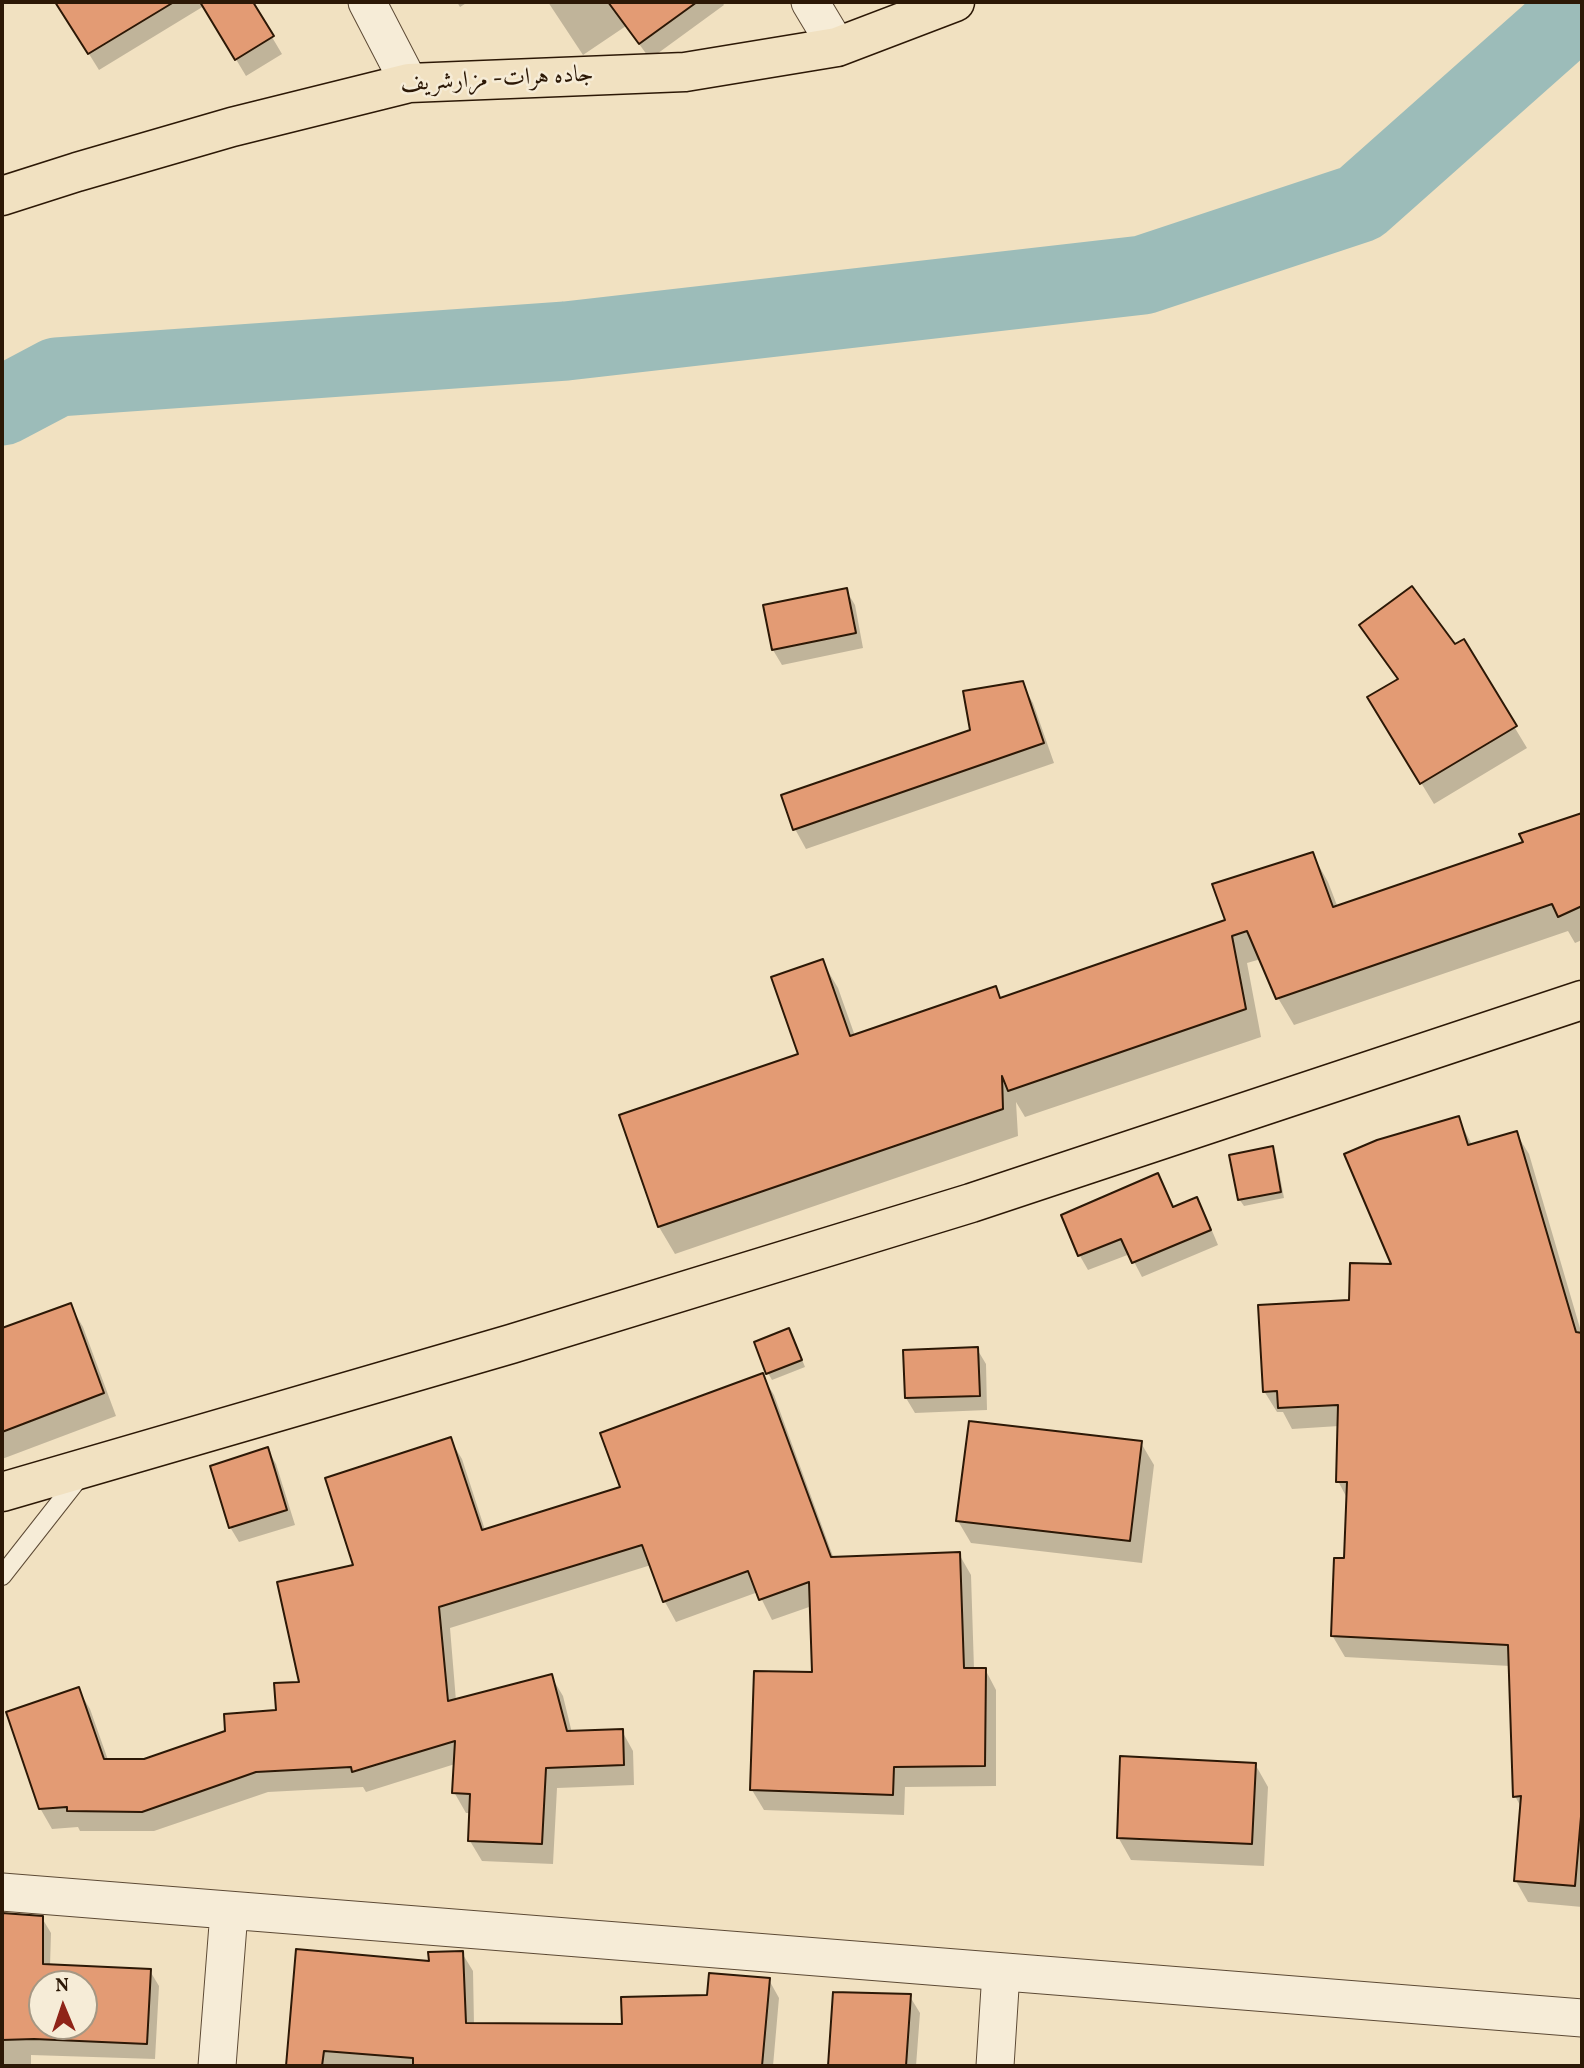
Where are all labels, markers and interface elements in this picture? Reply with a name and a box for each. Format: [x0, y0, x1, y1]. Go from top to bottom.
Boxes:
street label: جاده هرات- مزارشریف [400, 62, 594, 100]
north arrow [28, 1970, 98, 2040]
text: N [55, 1973, 70, 1999]

